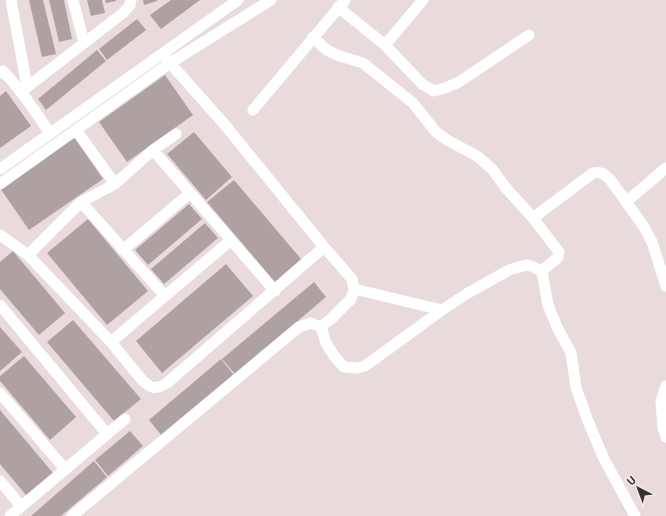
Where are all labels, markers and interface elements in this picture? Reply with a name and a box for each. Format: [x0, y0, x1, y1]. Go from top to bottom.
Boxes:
north arrow [618, 468, 658, 508]
text: U [625, 474, 639, 488]

